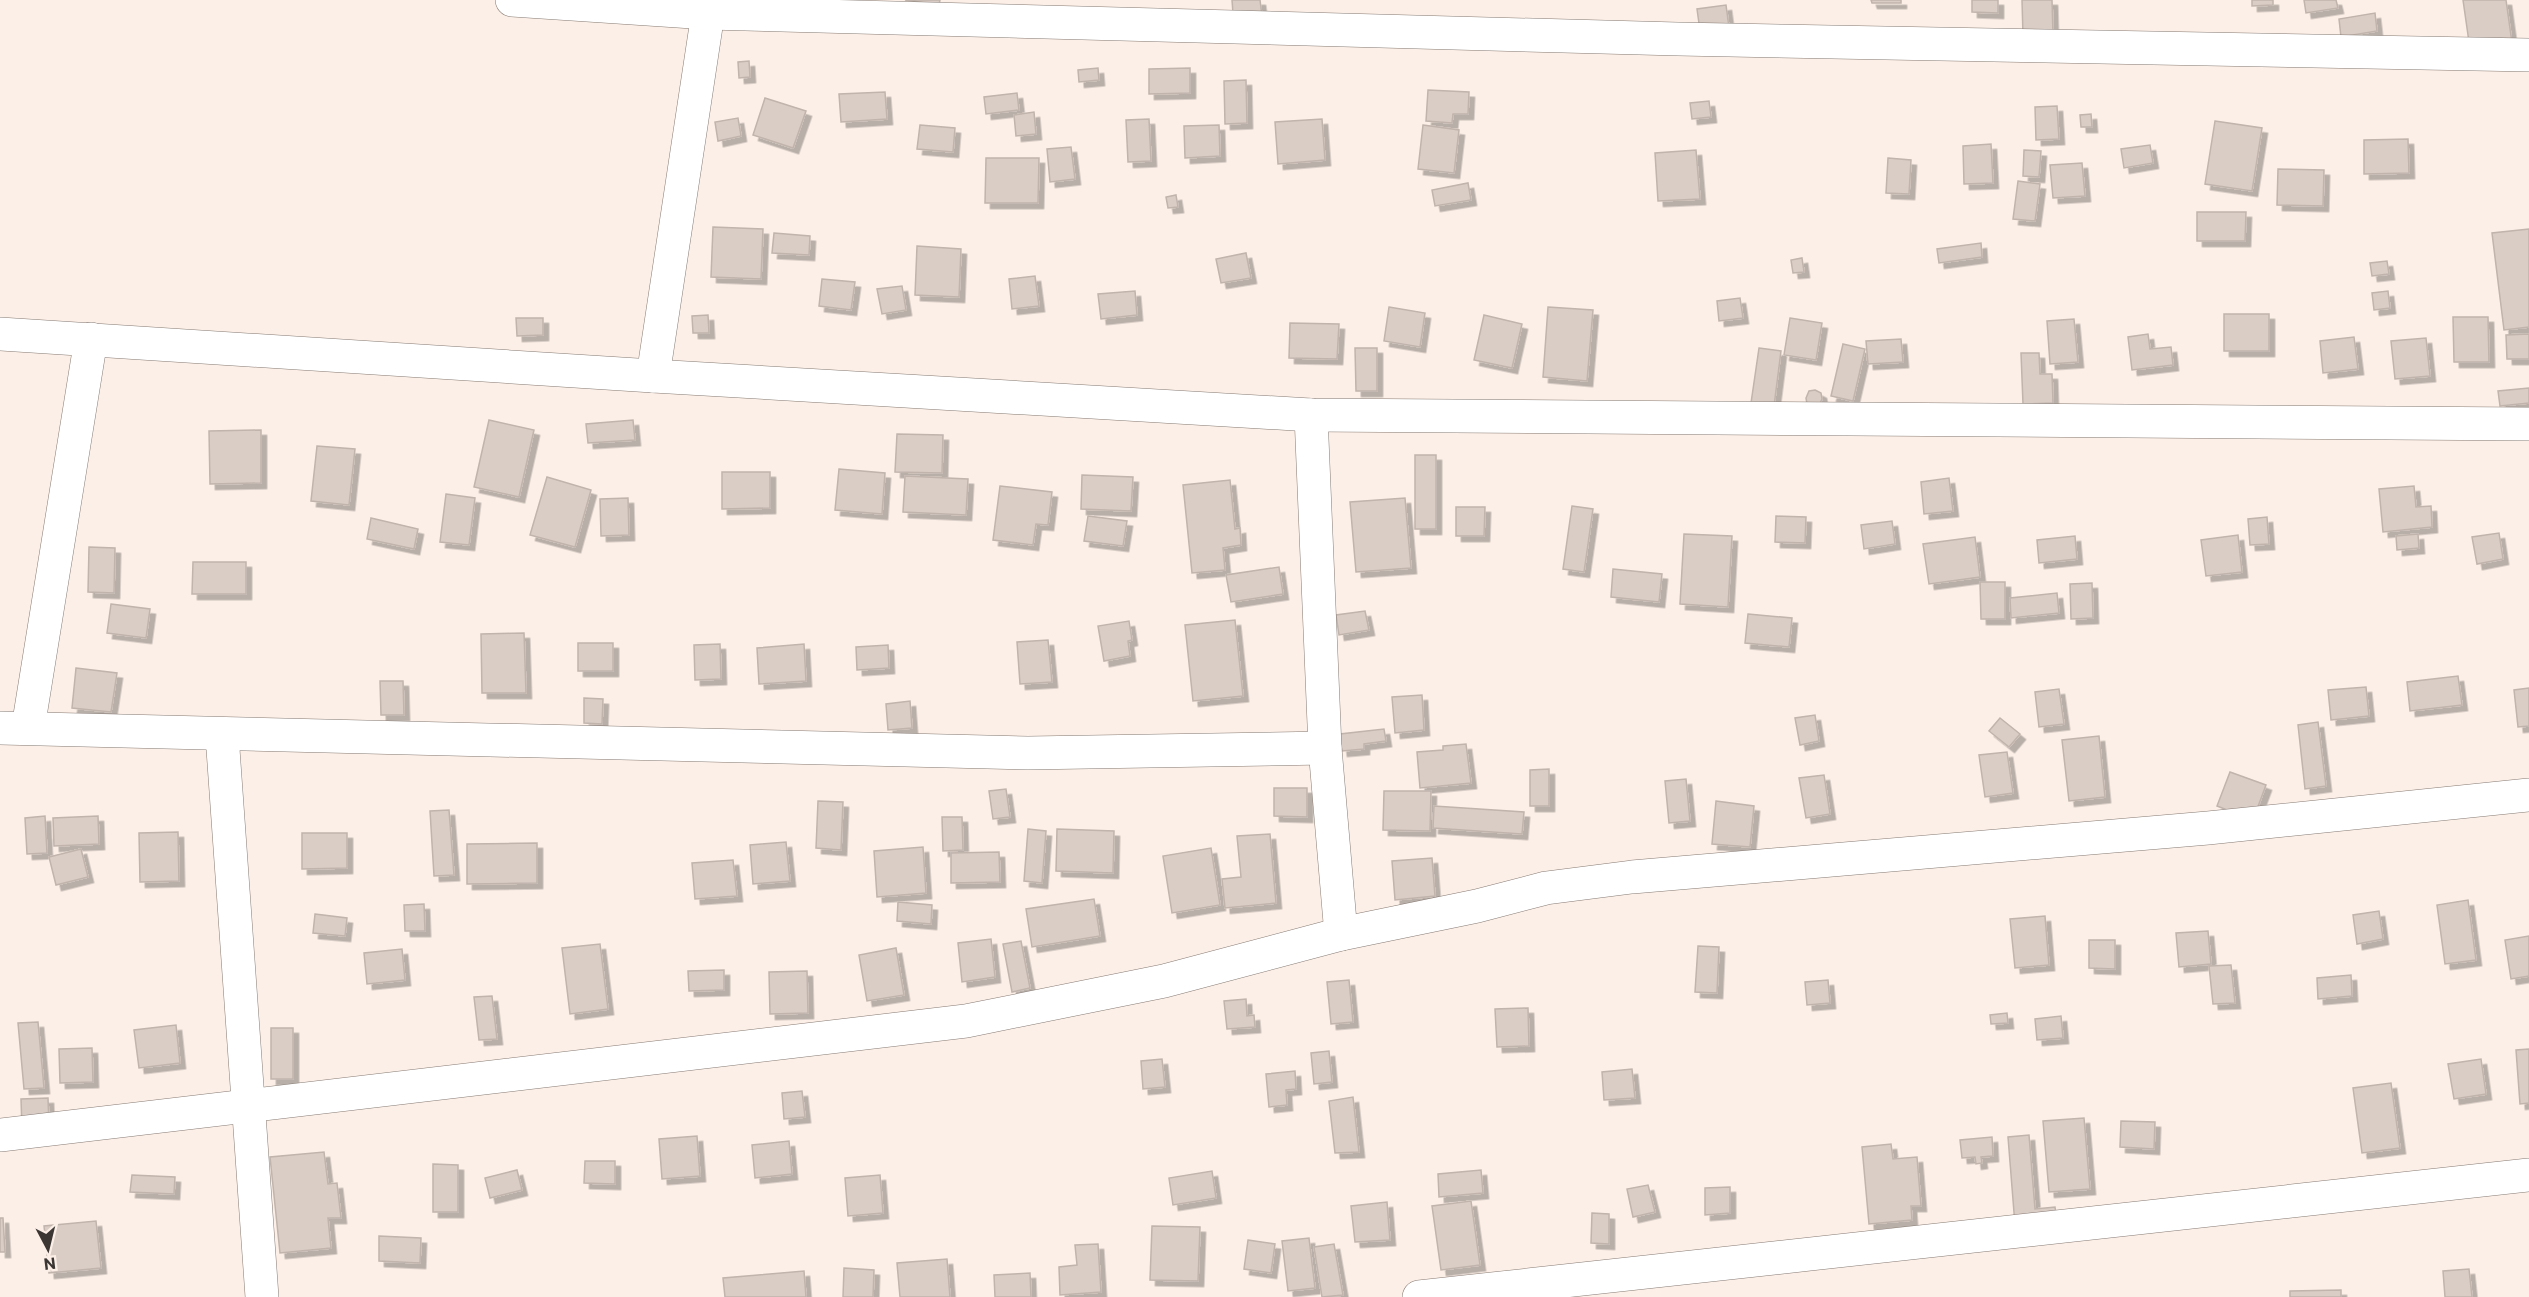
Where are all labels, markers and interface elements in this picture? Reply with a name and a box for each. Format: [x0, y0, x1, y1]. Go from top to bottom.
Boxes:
north arrow [18, 1219, 78, 1279]
text: N [43, 1254, 57, 1275]

